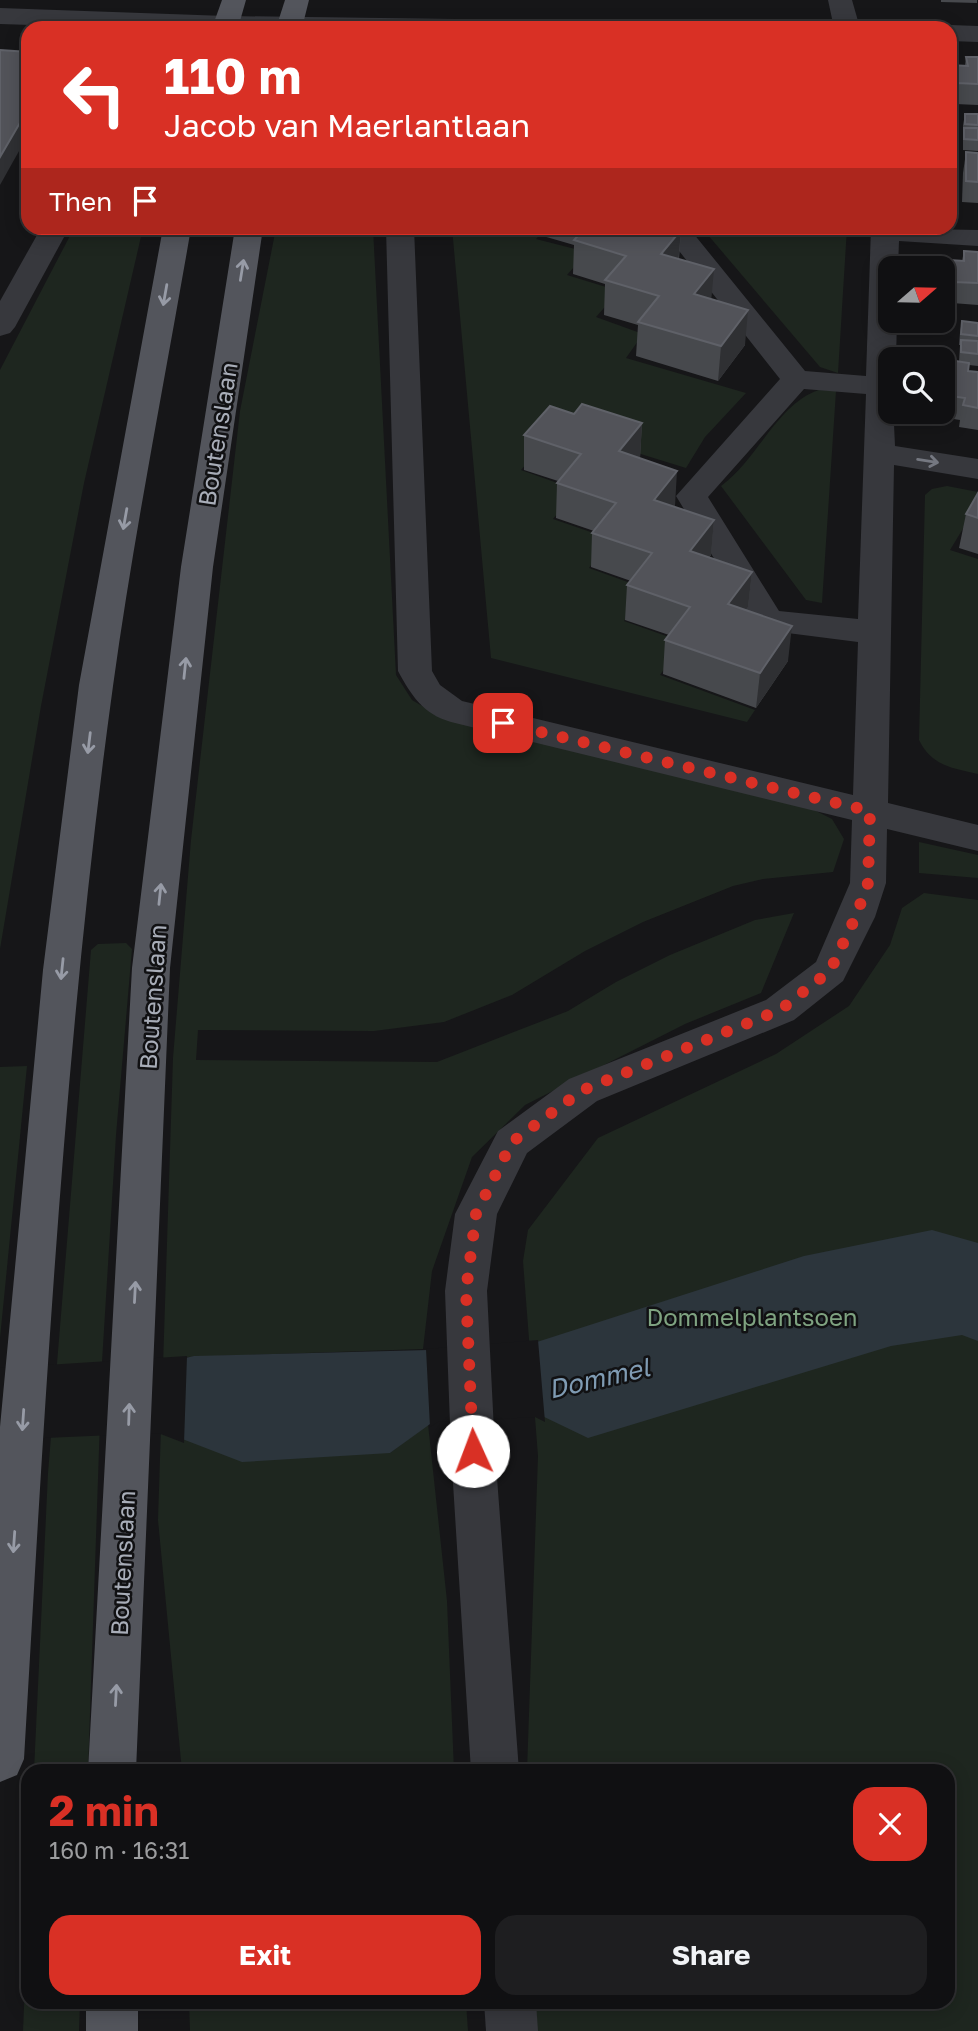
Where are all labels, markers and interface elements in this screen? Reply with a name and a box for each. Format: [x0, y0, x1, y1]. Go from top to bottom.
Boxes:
text: 110 m [164, 46, 301, 105]
icon: left [49, 49, 140, 140]
text: Jacob van Maerlantlaan [164, 106, 530, 144]
icon: arrive [126, 182, 164, 220]
text: Then [49, 186, 112, 217]
north arrow [878, 256, 956, 332]
map controls [878, 256, 955, 424]
one-way arrow [236, 259, 249, 282]
one-way arrow [158, 283, 172, 306]
button: search [878, 347, 955, 424]
street label: Boutenslaan [191, 360, 243, 508]
one-way arrow [916, 455, 939, 468]
one-way arrow [118, 507, 132, 530]
one-way arrow [179, 657, 192, 680]
pin [473, 693, 533, 753]
icon: arrive [484, 704, 522, 742]
one-way arrow [82, 731, 95, 754]
one-way arrow [153, 883, 166, 906]
street label: Boutenslaan [132, 923, 172, 1071]
one-way arrow [55, 957, 68, 980]
one-way arrow [128, 1281, 141, 1304]
park label: Dommelplantsoen [646, 1302, 858, 1331]
water label: Dommel [545, 1351, 654, 1405]
one-way arrow [122, 1403, 136, 1426]
one-way arrow [16, 1409, 29, 1432]
position arrow [436, 1414, 510, 1488]
street label: Boutenslaan [104, 1490, 140, 1636]
one-way arrow [7, 1531, 20, 1553]
one-way arrow [109, 1684, 122, 1707]
text: 2 min [49, 1785, 159, 1835]
button: close [853, 1787, 927, 1861]
text: 160 m · 16:31 [49, 1836, 189, 1864]
button: Exit [49, 1915, 481, 1995]
button: Share [495, 1915, 927, 1995]

